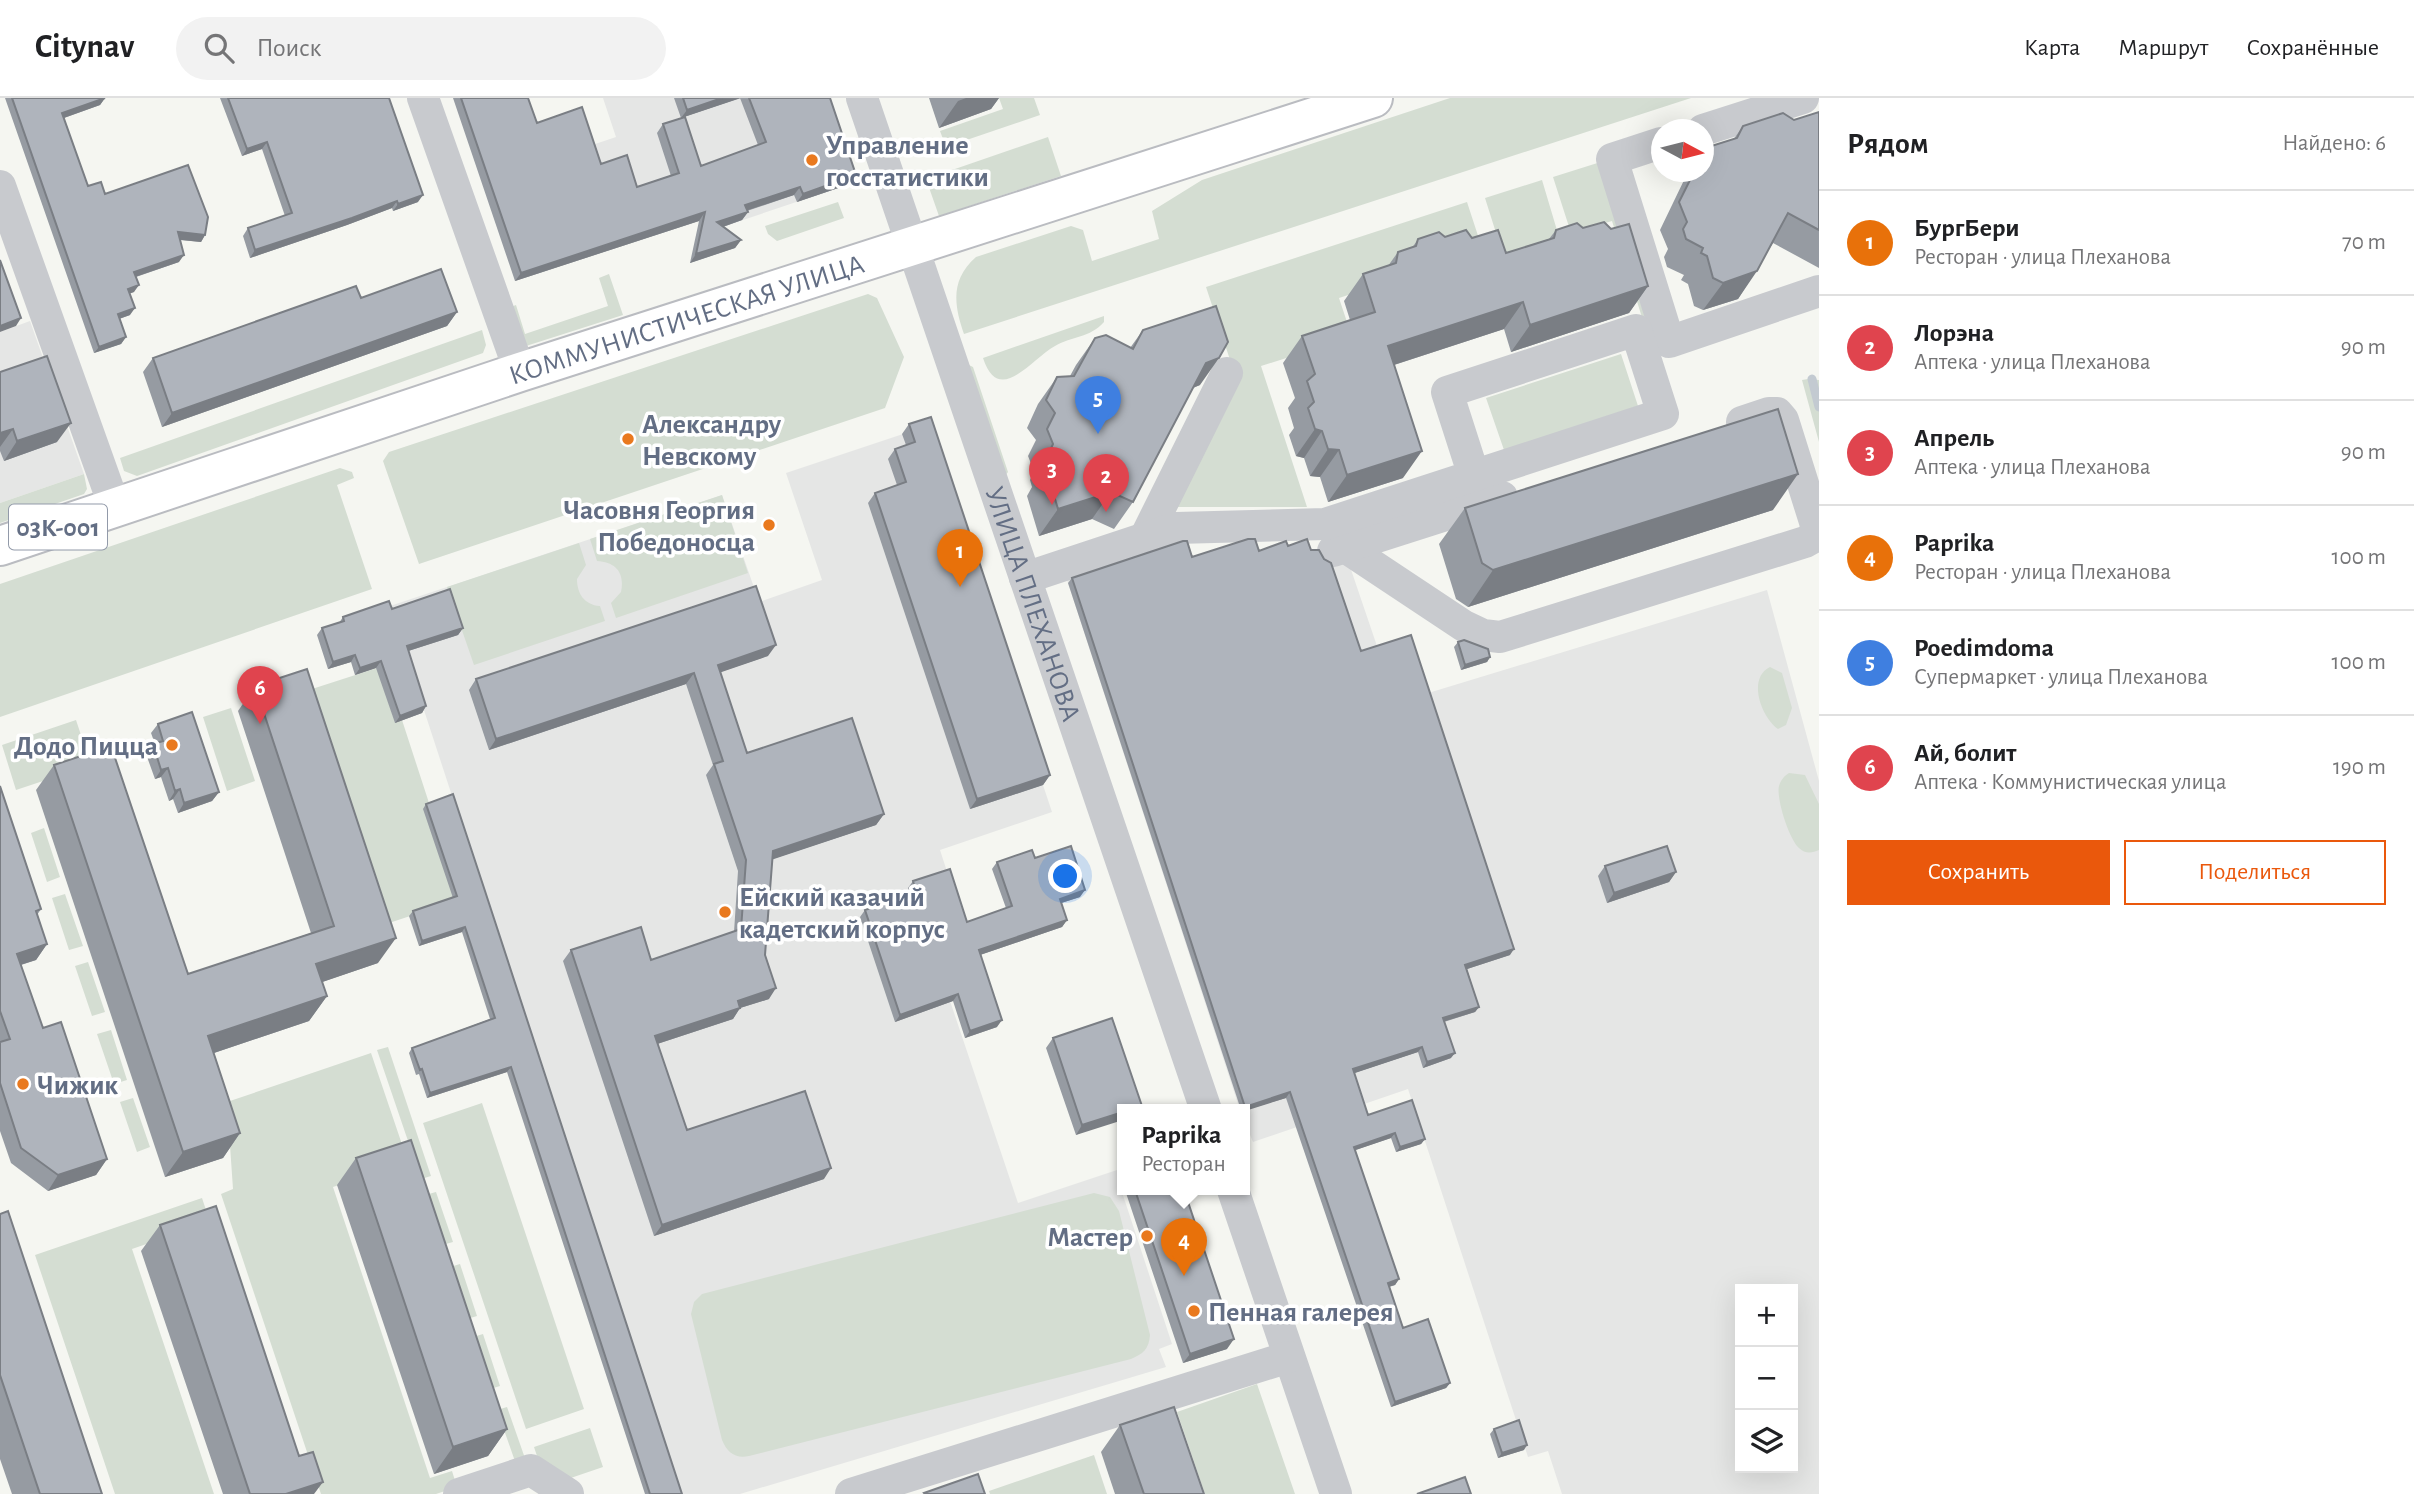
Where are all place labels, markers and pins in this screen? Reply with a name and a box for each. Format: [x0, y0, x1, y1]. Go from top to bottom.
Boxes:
place label: Управление госстатистики [826, 132, 989, 192]
marker: Управление госстатистики [804, 152, 820, 168]
pin: 5 [1075, 376, 1121, 434]
place label: Александру Невскому [642, 411, 782, 471]
marker: Александру Невскому [620, 431, 636, 447]
pin: 3 [1029, 447, 1075, 505]
pin: 2 [1083, 454, 1129, 512]
place label: Часовня Георгия Победоносца [563, 497, 755, 557]
marker: Часовня Георгия Победоносца [761, 517, 777, 533]
pin: 1 [937, 529, 983, 587]
pin: 6 [237, 666, 283, 724]
place label: Додо Пицца [14, 733, 158, 761]
marker: Додо Пицца [164, 737, 180, 753]
place label: Ейский казачий кадетский корпус [739, 884, 945, 944]
marker: Ейский казачий кадетский корпус [717, 904, 733, 920]
place label: Чижик [37, 1072, 118, 1100]
marker: Чижик [15, 1076, 31, 1092]
pin: 4 [1161, 1218, 1207, 1276]
place label: Мастер [1047, 1224, 1133, 1252]
marker: Мастер [1139, 1228, 1155, 1244]
place label: Пенная галерея [1208, 1299, 1394, 1327]
marker: Пенная галерея [1186, 1303, 1202, 1319]

